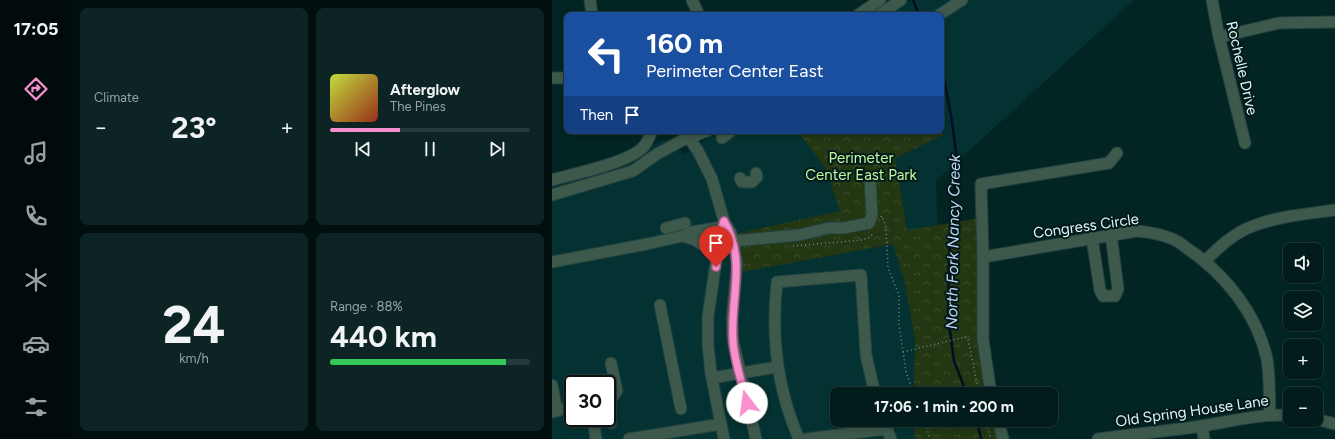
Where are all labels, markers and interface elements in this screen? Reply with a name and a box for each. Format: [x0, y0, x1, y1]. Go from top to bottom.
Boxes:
text: 17:05 [13, 18, 59, 40]
street label: Rochelle Drive [1222, 19, 1262, 117]
text: 160 m [646, 26, 723, 60]
icon: left [580, 28, 632, 80]
text: Perimeter Center East [646, 60, 824, 82]
icon: directions [22, 75, 50, 103]
text: Afterglow [390, 81, 460, 99]
text: Climate [94, 90, 139, 105]
text: The Pines [390, 99, 446, 114]
icon: arrive [621, 104, 643, 126]
text: Then [580, 106, 613, 124]
text: 23° [171, 109, 217, 146]
text: − [94, 114, 108, 141]
text: + [280, 114, 294, 141]
icon: previous [352, 138, 374, 160]
icon: pause [419, 138, 441, 160]
icon: next [486, 138, 508, 160]
icon: music [22, 139, 50, 167]
park label: Perimeter Center East Park [805, 149, 917, 184]
water label: North Fork Nancy Creek [942, 153, 964, 330]
icon: phone [22, 202, 50, 230]
street label: Congress Circle [1032, 210, 1140, 242]
pin [699, 226, 733, 267]
icon: arrive [705, 232, 727, 254]
map controls [1283, 243, 1323, 427]
button: sound [1283, 243, 1323, 283]
icon: climate [22, 266, 50, 294]
button: layers [1283, 291, 1323, 331]
text: 24 [162, 294, 226, 356]
text: Range · 88% [330, 299, 403, 314]
text: 440 km [330, 318, 437, 355]
icon: car [22, 330, 50, 358]
button: + [1283, 339, 1323, 379]
text: km/h [179, 351, 209, 366]
speed limit sign: 30 [564, 375, 616, 427]
position arrow [726, 382, 768, 424]
button: − [1283, 387, 1323, 427]
street label: Old Spring House Lane [1114, 391, 1270, 431]
icon: filters [22, 393, 50, 421]
text: 17:06 · 1 min · 200 m [874, 398, 1014, 416]

